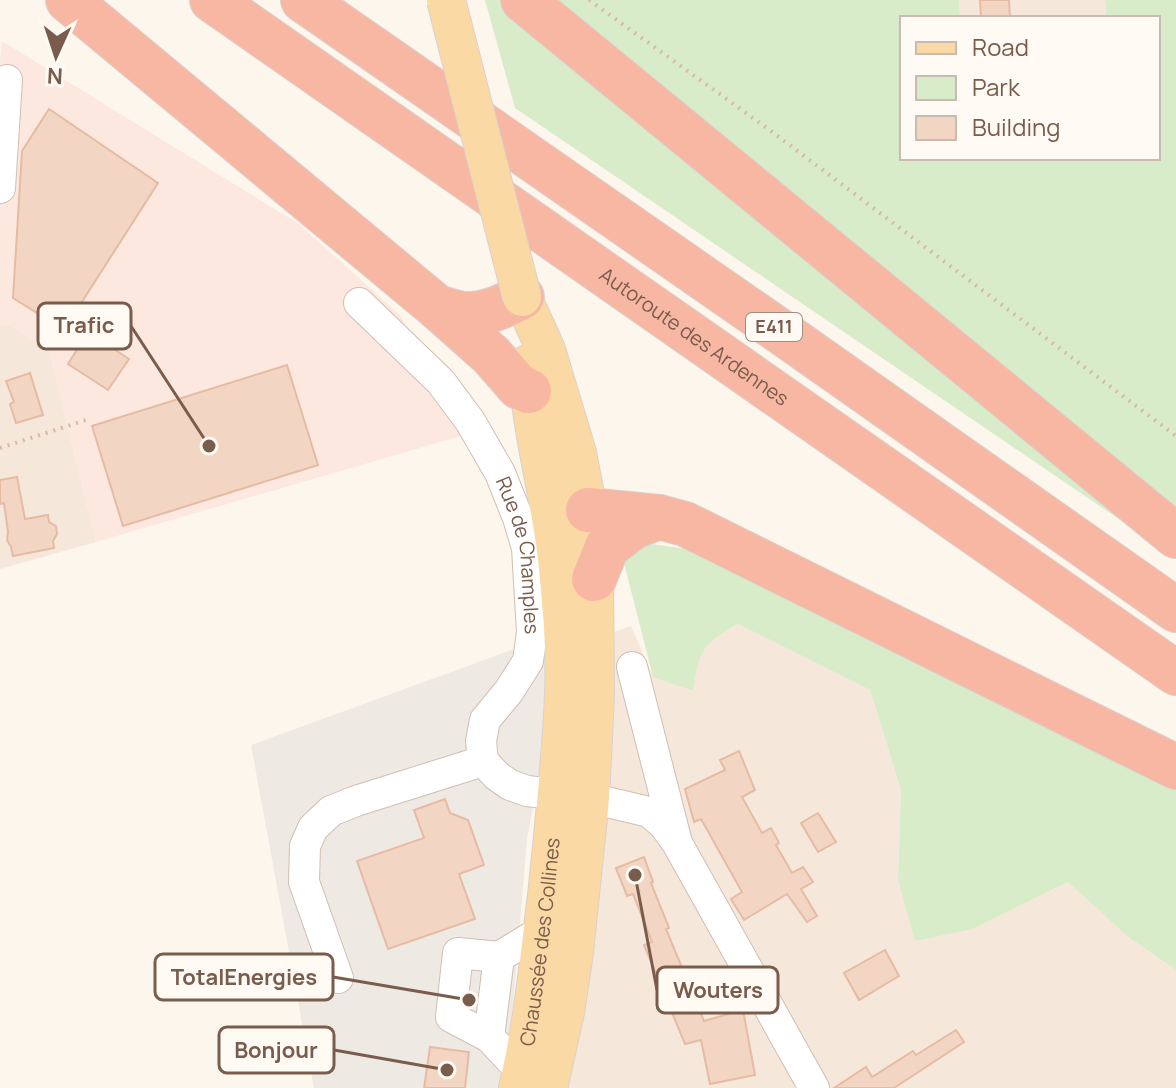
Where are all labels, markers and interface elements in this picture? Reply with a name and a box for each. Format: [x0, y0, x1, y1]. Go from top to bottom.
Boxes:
north arrow [16, 16, 96, 96]
legend [900, 16, 1160, 160]
text: Road [972, 30, 1029, 63]
text: N [46, 61, 64, 91]
text: Park [972, 70, 1021, 103]
text: Building [972, 110, 1060, 143]
street label: Autoroute des Ardennes [594, 261, 794, 412]
callout: Trafic [38, 303, 131, 349]
text: Trafic [54, 310, 114, 340]
road number: E411 [746, 313, 802, 341]
street label: Rue de Champles [490, 473, 546, 635]
street label: Chaussée des Collines [513, 836, 566, 1048]
callout: TotalEnergies [155, 954, 333, 1000]
text: TotalEnergies [171, 962, 317, 992]
callout: Wouters [657, 967, 778, 1013]
text: Wouters [673, 975, 763, 1005]
callout: Bonjour [219, 1027, 334, 1073]
text: Bonjour [234, 1035, 318, 1065]

